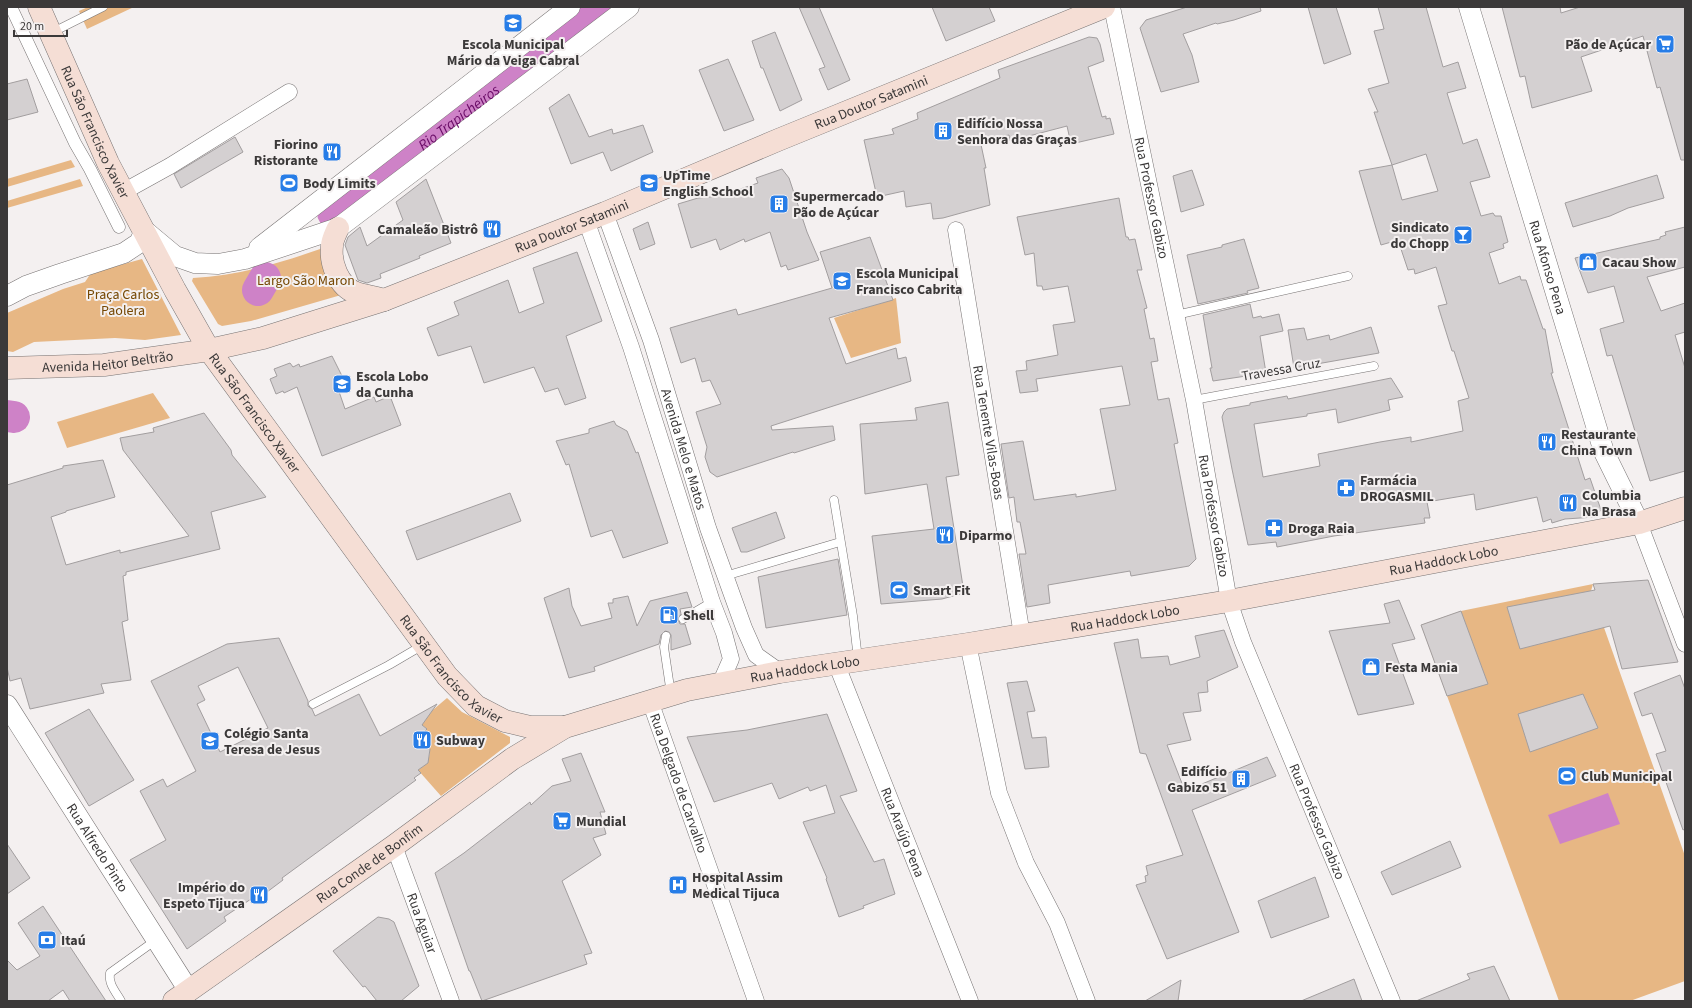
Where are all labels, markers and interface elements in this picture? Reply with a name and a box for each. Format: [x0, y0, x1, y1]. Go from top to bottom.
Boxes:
scale bar [14, 12, 67, 38]
school or university icon: Escola Municipal Mário da Veiga Cabral [502, 12, 524, 34]
text: 20 m [20, 18, 44, 35]
supermarket icon: Pão de Açúcar [1654, 33, 1676, 55]
place label: Escola Municipal Mário da Veiga Cabral [447, 35, 579, 71]
place label: Pão de Açúcar [1565, 35, 1651, 55]
street label: Rua São Francisco Xavier [55, 63, 134, 202]
street label: Rua Doutor Satamini [812, 71, 931, 135]
water label: Rio Trapicheiros [414, 80, 504, 156]
place label: Edifício Nossa Senhora das Graças [957, 114, 1077, 150]
building icon: Edifício Nossa Senhora das Graças [932, 120, 954, 142]
place label: Fiorino Ristorante [254, 135, 318, 171]
street label: Rua Professor Gabizo [1128, 135, 1173, 261]
restaurant icon: Fiorino Ristorante [321, 141, 343, 163]
place label: UpTime English School [663, 166, 753, 202]
sports icon: Body Limits [278, 172, 300, 194]
school or university icon: UpTime English School [638, 172, 660, 194]
place label: Body Limits [303, 174, 376, 194]
place label: Supermercado Pão de Açúcar [793, 187, 884, 223]
building icon: Supermercado Pão de Açúcar [768, 193, 790, 215]
street label: Rua Doutor Satamini [512, 195, 632, 259]
restaurant icon: Camaleão Bistrô [481, 218, 503, 240]
place label: Sindicato do Chopp [1390, 218, 1449, 254]
street label: Rua Afonso Pena [1523, 218, 1571, 317]
place label: Camaleão Bistrô [377, 220, 478, 240]
bar icon: Sindicato do Chopp [1452, 224, 1474, 246]
shop icon: Cacau Show [1577, 251, 1599, 273]
place label: Cacau Show [1602, 253, 1677, 273]
place label: Escola Municipal Francisco Cabrita [856, 264, 962, 300]
school or university icon: Escola Municipal Francisco Cabrita [831, 270, 853, 292]
park label: Largo São Maron [257, 271, 355, 291]
park label: Praça Carlos Paolera [87, 285, 159, 321]
street label: Avenida Heitor Beltrão [42, 346, 175, 378]
street label: Rua São Francisco Xavier [203, 349, 305, 478]
street label: Travessa Cruz [1240, 353, 1322, 387]
street label: Rua Tenente Vilas-Boas [967, 364, 1009, 501]
place label: Escola Lobo da Cunha [356, 367, 429, 403]
school or university icon: Escola Lobo da Cunha [331, 373, 353, 395]
street label: Avenida Melo e Matos [655, 386, 711, 512]
place label: Restaurante China Town [1561, 425, 1636, 461]
restaurant icon: Restaurante China Town [1536, 431, 1558, 453]
street label: Rua Professor Gabizo [1193, 453, 1234, 579]
place label: Farmácia DROGASMIL [1360, 471, 1434, 507]
pharmacy icon: Farmácia DROGASMIL [1335, 477, 1357, 499]
place label: Columbia Na Brasa [1582, 486, 1641, 522]
restaurant icon: Columbia Na Brasa [1557, 492, 1579, 514]
pharmacy icon: Droga Raia [1263, 517, 1285, 539]
place label: Droga Raia [1288, 519, 1355, 539]
restaurant icon: Diparmo [934, 524, 956, 546]
place label: Diparmo [959, 526, 1013, 546]
street label: Rua Haddock Lobo [1388, 541, 1500, 581]
sports icon: Smart Fit [888, 579, 910, 601]
place label: Smart Fit [913, 581, 971, 601]
street label: Rua Haddock Lobo [1069, 600, 1181, 638]
fuel station icon: Shell [658, 604, 680, 626]
place label: Shell [683, 606, 714, 626]
street label: Rua São Francisco Xavier [394, 611, 506, 729]
street label: Rua Haddock Lobo [749, 651, 861, 689]
shop icon: Festa Mania [1360, 656, 1382, 678]
place label: Festa Mania [1385, 658, 1458, 678]
street label: Rua Delgado de Carvalho [644, 711, 712, 856]
place label: Colégio Santa Teresa de Jesus [224, 724, 320, 760]
restaurant icon: Subway [411, 729, 433, 751]
school or university icon: Colégio Santa Teresa de Jesus [199, 730, 221, 752]
place label: Subway [436, 731, 486, 751]
street label: Rua Professor Gabizo [1284, 761, 1350, 883]
place label: Edifício Gabizo 51 [1167, 762, 1227, 798]
sports icon: Club Municipal [1556, 765, 1578, 787]
place label: Club Municipal [1581, 767, 1672, 787]
building icon: Edifício Gabizo 51 [1230, 768, 1252, 790]
street label: Rua Araújo Pena [875, 785, 929, 881]
street label: Rua Alfredo Pinto [61, 800, 133, 896]
supermarket icon: Mundial [551, 810, 573, 832]
place label: Mundial [576, 812, 626, 832]
street label: Rua Conde de Bonfim [312, 819, 427, 909]
place label: Hospital Assim Medical Tijuca [692, 868, 783, 904]
hospital icon: Hospital Assim Medical Tijuca [667, 874, 689, 896]
place label: Império do Espeto Tijuca [163, 878, 245, 914]
restaurant icon: Império do Espeto Tijuca [248, 884, 270, 906]
street label: Rua Aguiar [401, 890, 442, 957]
bank icon: Itaú [36, 929, 58, 951]
place label: Itaú [61, 931, 86, 951]

